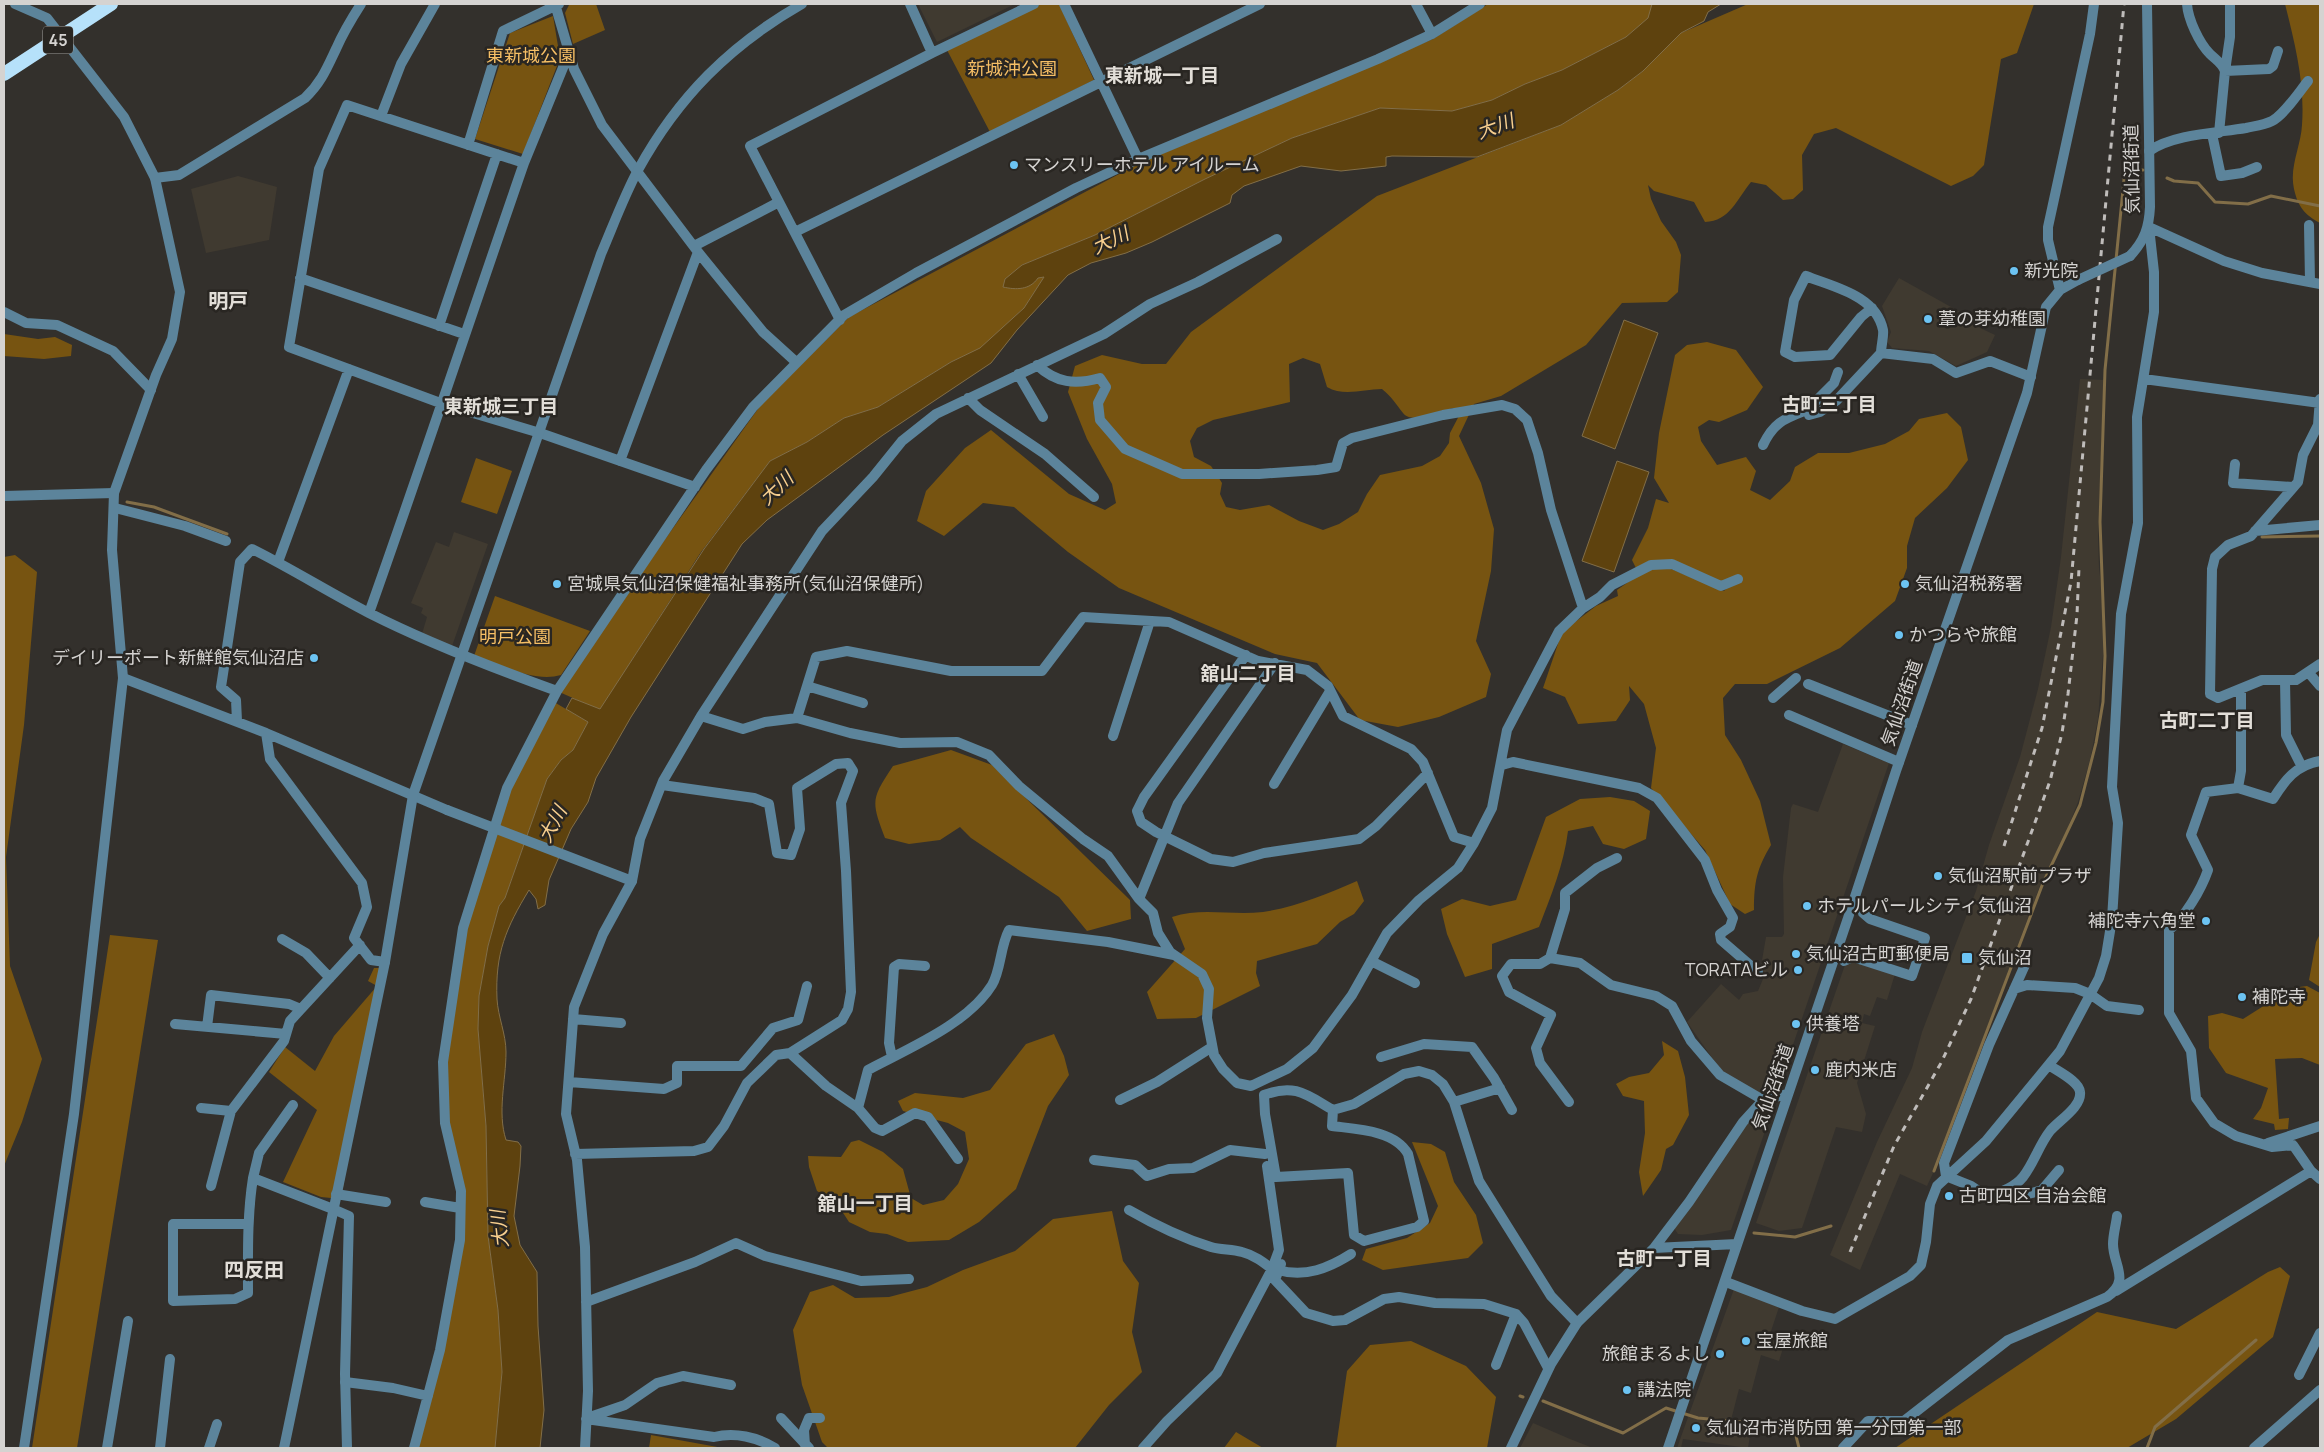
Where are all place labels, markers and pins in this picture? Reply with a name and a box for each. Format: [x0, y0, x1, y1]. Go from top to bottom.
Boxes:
place label: マンスリーホテル アイルーム [1024, 152, 1260, 176]
marker: マンスリーホテル アイルーム [1008, 159, 1020, 171]
place label: 新光院 [2024, 258, 2078, 282]
marker: 新光院 [2008, 265, 2020, 277]
place label: 葦の芽幼稚園 [1938, 306, 2046, 330]
marker: 葦の芽幼稚園 [1922, 313, 1934, 325]
place label: 宮城県気仙沼保健福祉事務所(気仙沼保健所) [567, 571, 924, 595]
place label: 気仙沼税務署 [1915, 571, 2023, 595]
marker: 宮城県気仙沼保健福祉事務所(気仙沼保健所) [551, 578, 563, 590]
marker: 気仙沼税務署 [1899, 578, 1911, 590]
place label: かつらや旅館 [1909, 622, 2017, 646]
marker: かつらや旅館 [1893, 629, 1905, 641]
place label: デイリーポート新鮮館気仙沼店 [52, 645, 304, 669]
marker: デイリーポート新鮮館気仙沼店 [308, 652, 320, 664]
place label: 気仙沼駅前プラザ [1948, 863, 2092, 887]
marker: 気仙沼駅前プラザ [1932, 870, 1944, 882]
place label: ホテルパールシティ気仙沼 [1817, 893, 2032, 917]
marker: ホテルパールシティ気仙沼 [1801, 900, 1813, 912]
place label: 補陀寺六角堂 [2088, 908, 2196, 932]
marker: 補陀寺六角堂 [2200, 915, 2212, 927]
place label: 気仙沼古町郵便局 [1806, 941, 1950, 965]
place label: 気仙沼 [1978, 945, 2032, 969]
marker: 気仙沼古町郵便局 [1790, 948, 1802, 960]
marker: 気仙沼 [1960, 951, 1974, 965]
place label: TORATAビル [1685, 957, 1788, 981]
marker: TORATAビル [1792, 964, 1804, 976]
place label: 補陀寺 [2252, 984, 2306, 1008]
marker: 補陀寺 [2236, 991, 2248, 1003]
place label: 供養塔 [1806, 1011, 1860, 1035]
marker: 供養塔 [1790, 1018, 1802, 1030]
place label: 鹿内米店 [1825, 1057, 1897, 1081]
marker: 鹿内米店 [1809, 1064, 1821, 1076]
place label: 古町四区 自治会館 [1959, 1183, 2107, 1207]
marker: 古町四区 自治会館 [1943, 1190, 1955, 1202]
place label: 宝屋旅館 [1756, 1328, 1828, 1352]
marker: 宝屋旅館 [1740, 1335, 1752, 1347]
place label: 旅館まるよし [1602, 1341, 1710, 1365]
marker: 旅館まるよし [1714, 1348, 1726, 1360]
place label: 講法院 [1637, 1377, 1691, 1401]
marker: 講法院 [1621, 1384, 1633, 1396]
place label: 気仙沼市消防団 第一分団第一部 [1706, 1415, 1962, 1439]
marker: 気仙沼市消防団 第一分団第一部 [1690, 1422, 1702, 1434]

